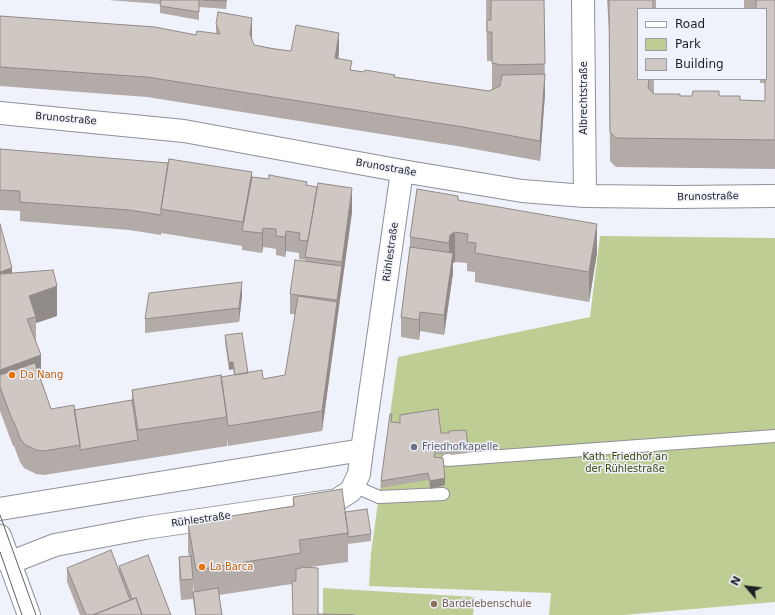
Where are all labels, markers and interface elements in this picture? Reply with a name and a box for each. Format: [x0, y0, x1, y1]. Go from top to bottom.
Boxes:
legend [637, 8, 767, 80]
text: Road [675, 17, 705, 31]
text: Park [675, 37, 701, 51]
text: Building [675, 57, 724, 71]
street label: Albrechtstraße [578, 61, 590, 135]
street label: Brunostraße [35, 110, 97, 128]
street label: Brunostraße [355, 157, 417, 179]
street label: Brunostraße [677, 190, 739, 204]
street label: Rühlestraße [381, 221, 401, 283]
place label: Da Nang [20, 369, 63, 381]
marker: Da Nang [7, 370, 17, 380]
place label: Friedhofkapelle [422, 441, 498, 453]
marker: Friedhofkapelle [409, 442, 419, 452]
park label: Kath. Friedhof an der Rühlestraße [582, 451, 668, 474]
street label: Rühlestraße [170, 510, 232, 530]
place label: La Barca [210, 561, 253, 573]
marker: La Barca [197, 562, 207, 572]
north arrow [727, 567, 767, 607]
text: N [728, 574, 744, 588]
place label: Bardelebenschule [442, 598, 532, 610]
marker: Bardelebenschule [429, 599, 439, 609]

